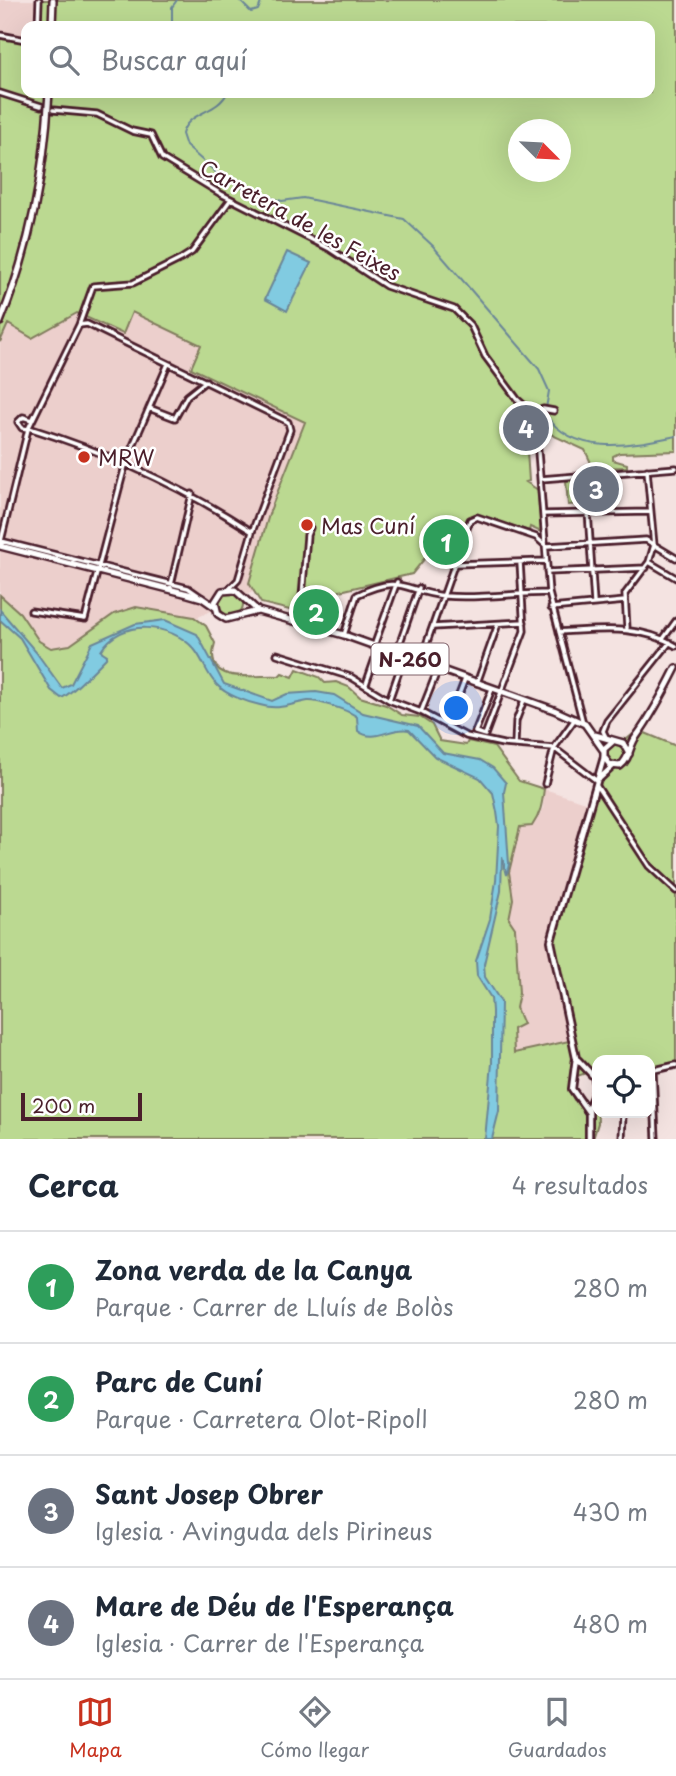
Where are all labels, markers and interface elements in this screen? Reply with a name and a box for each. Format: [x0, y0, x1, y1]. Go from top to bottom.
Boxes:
search box [21, 21, 655, 98]
text: Buscar aquí [101, 40, 247, 79]
icon: search [45, 41, 83, 79]
north arrow [508, 119, 571, 182]
street label: Carretera de les Feixes [195, 150, 407, 288]
pin: 4 [503, 402, 549, 454]
place label: MRW [98, 441, 155, 473]
marker: MRW [76, 449, 92, 465]
pin: 3 [573, 463, 619, 515]
place label: Mas Cuní [321, 509, 415, 541]
pin: 1 [423, 516, 469, 568]
marker: Mas Cuní [299, 517, 315, 533]
pin: 2 [293, 586, 339, 638]
road number: N-260 [372, 644, 448, 674]
your location [439, 691, 473, 725]
map controls [592, 1055, 655, 1118]
button: locate [592, 1055, 655, 1118]
scale bar [21, 1090, 142, 1122]
text: 200 m [32, 1091, 95, 1119]
text: Cerca [28, 1162, 119, 1207]
text: 4 resultados [512, 1167, 648, 1202]
text: Zona verda de la Canya [95, 1250, 412, 1289]
text: 1 [46, 1270, 57, 1305]
text: 280 m [573, 1270, 648, 1305]
text: Parque · Carrer de Lluís de Bolòs [95, 1289, 453, 1324]
text: Parc de Cuní [95, 1362, 262, 1401]
text: 2 [43, 1382, 59, 1417]
text: 280 m [573, 1382, 648, 1417]
text: Parque · Carretera Olot-Ripoll [95, 1401, 428, 1436]
text: Sant Josep Obrer [95, 1474, 323, 1513]
text: 3 [43, 1494, 59, 1529]
text: 430 m [573, 1494, 648, 1529]
text: Iglesia · Avinguda dels Pirineus [95, 1513, 433, 1548]
text: Mare de Déu de l'Esperança [95, 1586, 454, 1625]
text: 4 [43, 1606, 59, 1641]
text: 480 m [573, 1606, 648, 1641]
text: Iglesia · Carrer de l'Esperança [95, 1625, 424, 1660]
tab: Mapa [69, 1693, 122, 1763]
tab: Cómo llegar [260, 1693, 369, 1763]
tab: Guardados [508, 1693, 607, 1763]

